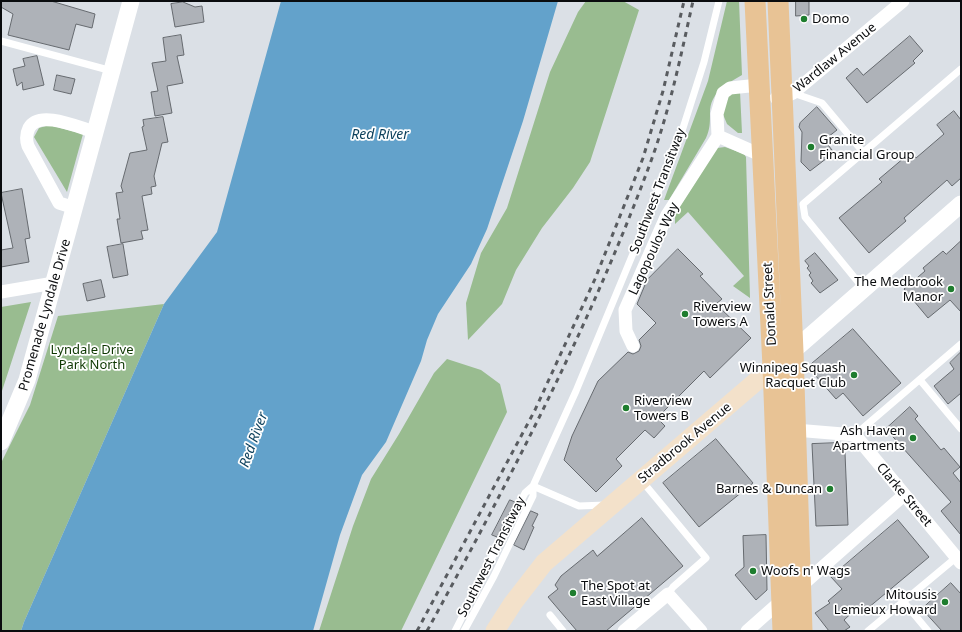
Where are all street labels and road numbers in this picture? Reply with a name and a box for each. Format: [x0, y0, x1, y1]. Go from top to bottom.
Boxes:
street label: Wardlaw Avenue [790, 20, 880, 96]
street label: Southwest Transitway [627, 126, 689, 256]
street label: Lagopoulos Way [626, 200, 682, 298]
street label: Promenade Lyndale Drive [16, 237, 74, 393]
street label: Donald Street [760, 262, 780, 346]
street label: Stradbrook Avenue [635, 399, 735, 487]
street label: Clarke Street [873, 460, 935, 530]
street label: Southwest Transitway [455, 494, 529, 620]

